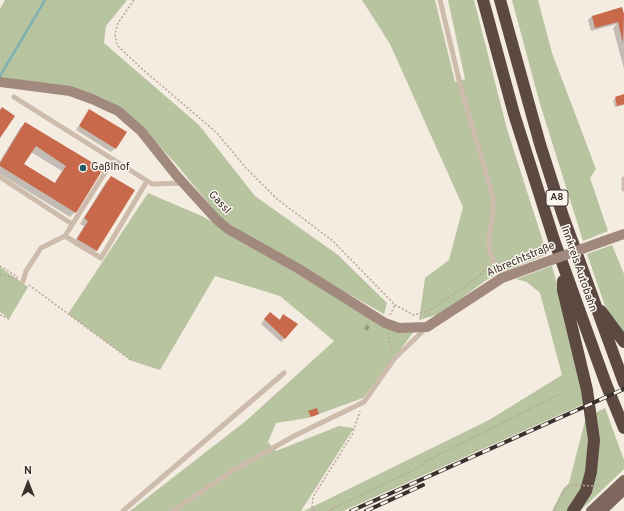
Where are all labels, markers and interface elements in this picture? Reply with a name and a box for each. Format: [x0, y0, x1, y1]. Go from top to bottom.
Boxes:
place label: Gaßlhof [91, 161, 129, 175]
marker: Gaßlhof [78, 163, 88, 173]
street label: Gassl [205, 189, 233, 217]
road number: A8 [546, 190, 568, 206]
street label: Innkreis Autobahn [557, 224, 599, 314]
street label: Albrechtstraße [485, 240, 557, 280]
north arrow [8, 463, 48, 503]
text: N [24, 464, 32, 478]

